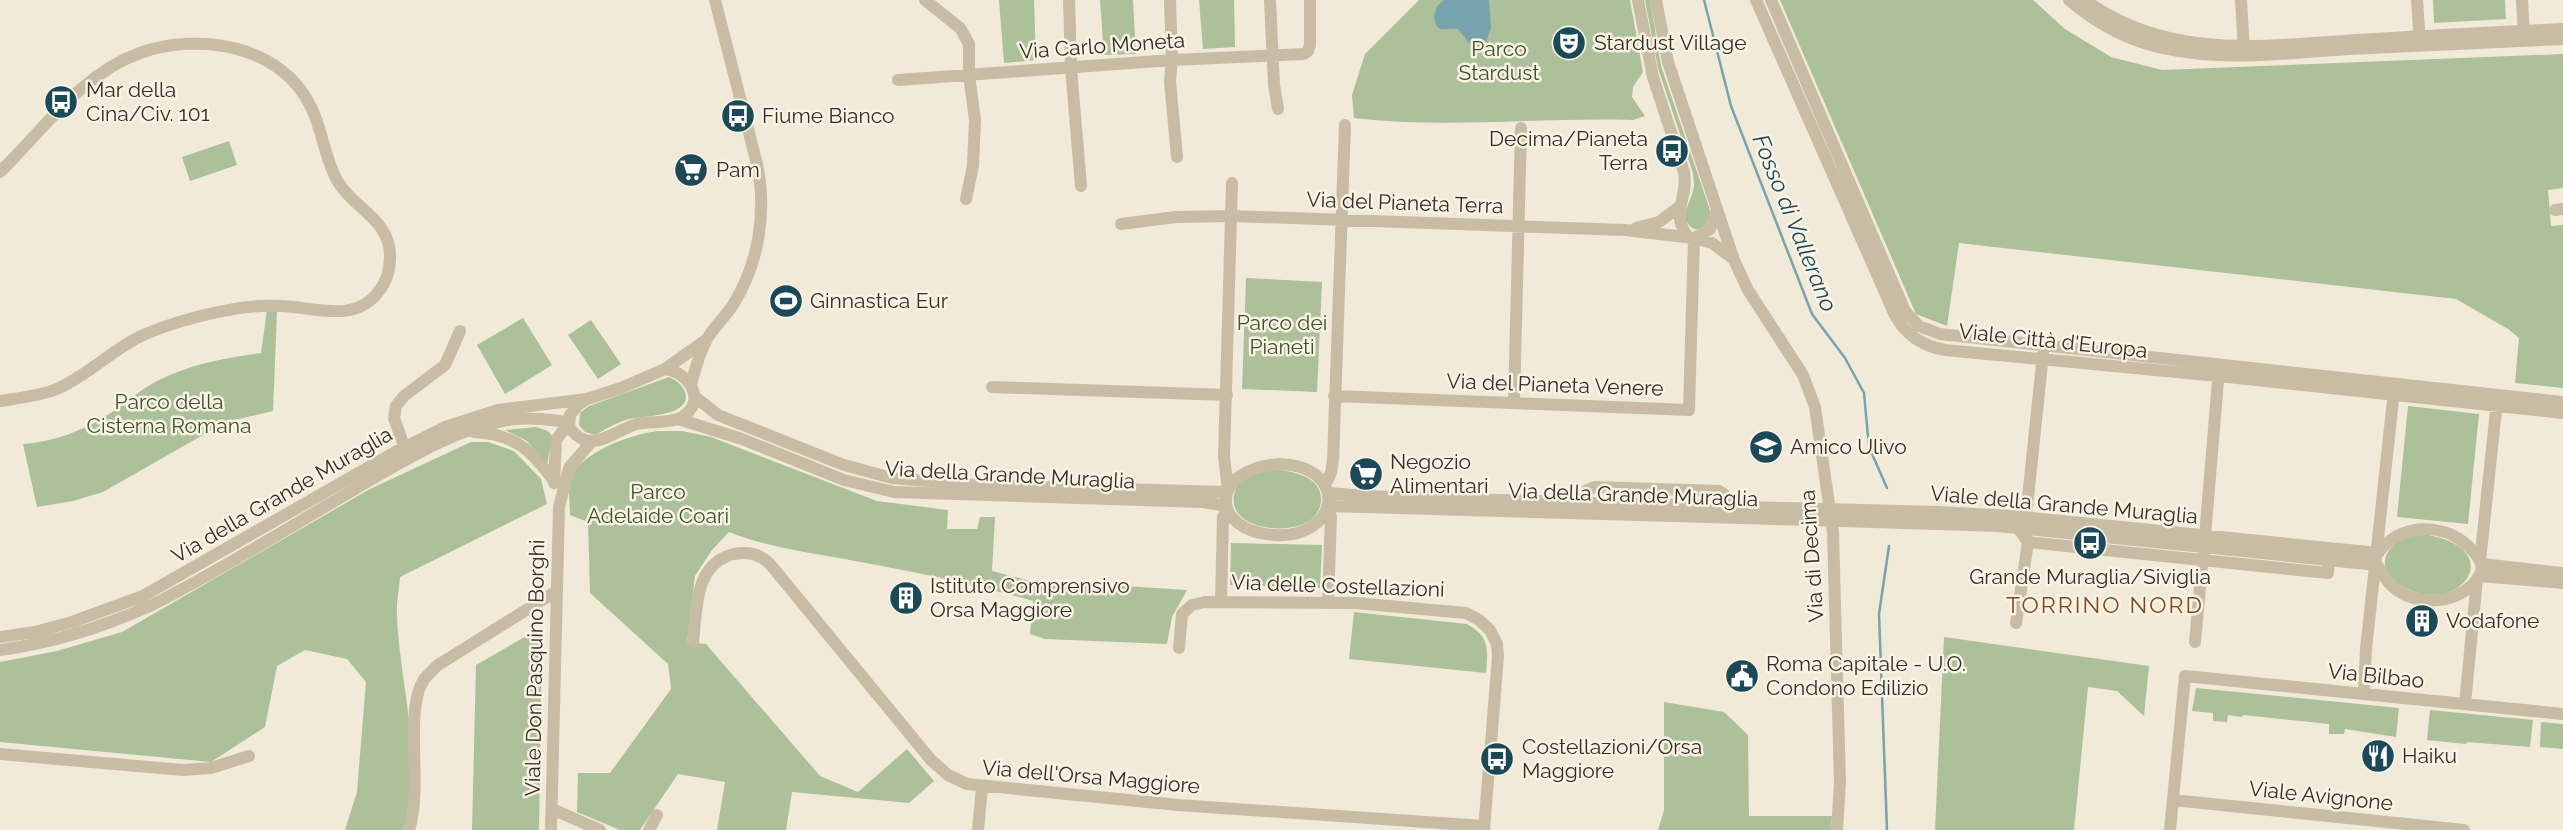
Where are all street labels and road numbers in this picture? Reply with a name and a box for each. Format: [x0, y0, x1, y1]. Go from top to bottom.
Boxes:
street label: Via Carlo Moneta [1018, 27, 1186, 64]
street label: Via del Pianeta Terra [1306, 187, 1504, 218]
street label: Viale Città d'Europa [1957, 318, 2149, 363]
street label: Via del Pianeta Venere [1446, 368, 1664, 401]
street label: Via della Grande Muraglia [167, 421, 396, 568]
street label: Via della Grande Muraglia [884, 455, 1136, 494]
street label: Via della Grande Muraglia [1507, 478, 1759, 511]
street label: Viale della Grande Muraglia [1929, 480, 2199, 529]
street label: Via di Decima [1794, 489, 1829, 623]
street label: Viale Don Pasquino Borghi [520, 539, 549, 797]
street label: Via delle Costellazioni [1231, 569, 1445, 602]
street label: Via Bilbao [2327, 658, 2425, 693]
street label: Via dell'Orsa Maggiore [981, 755, 1201, 798]
street label: Viale Avignone [2248, 776, 2394, 815]

